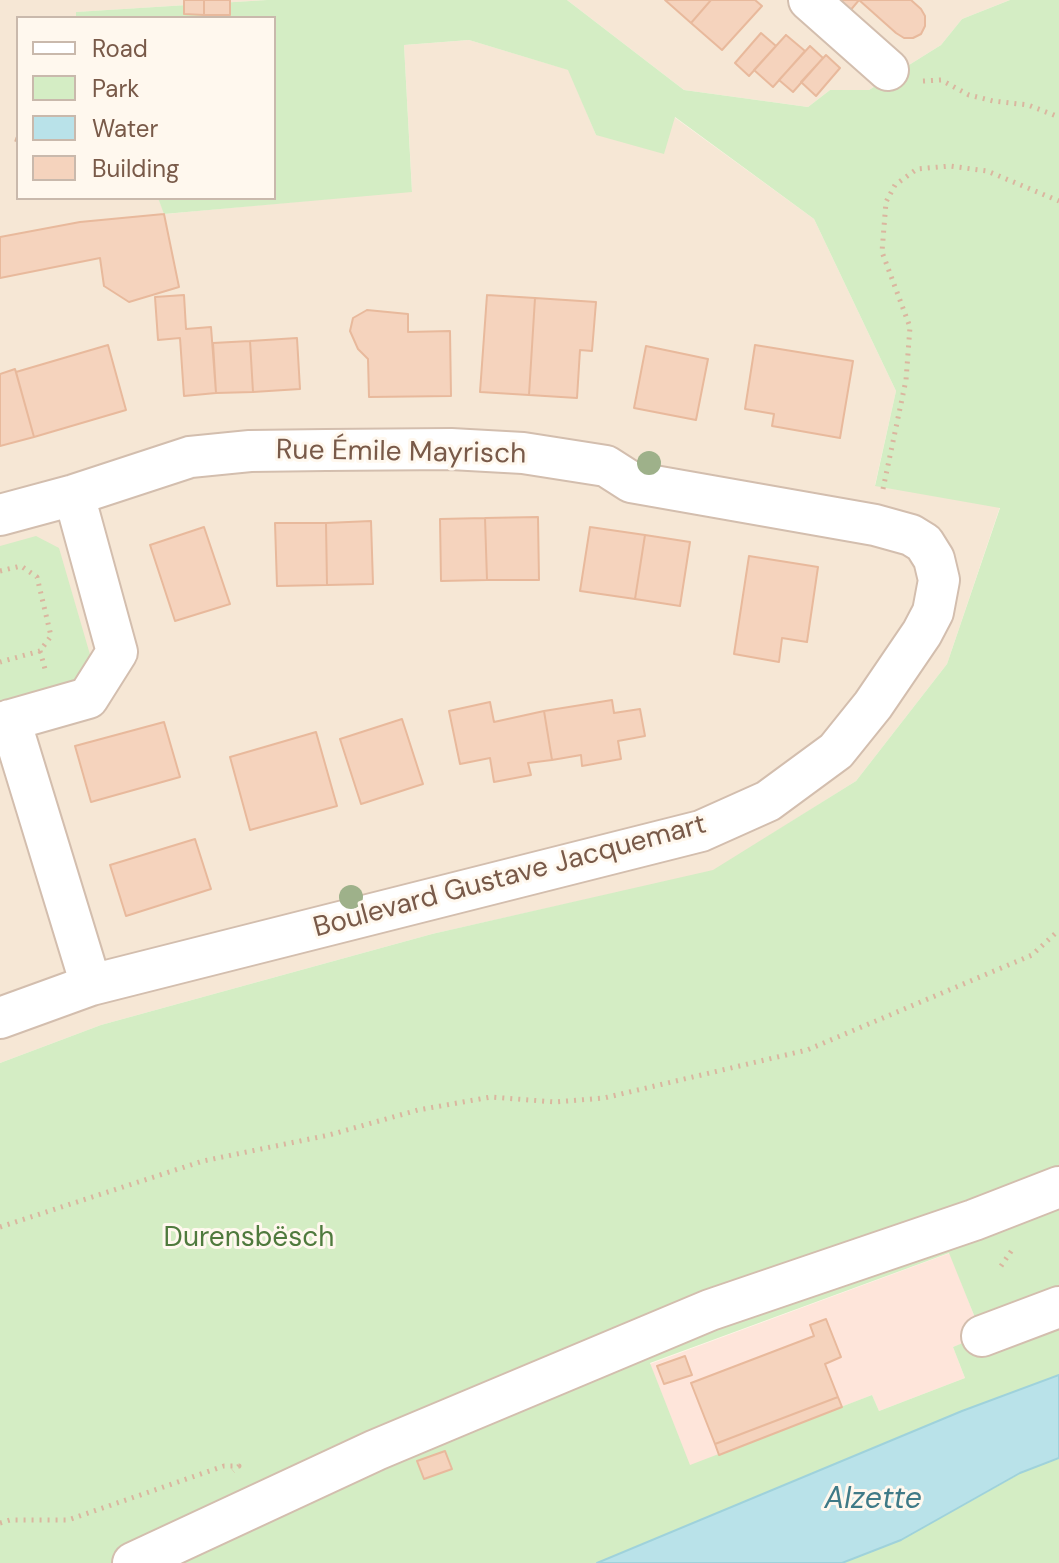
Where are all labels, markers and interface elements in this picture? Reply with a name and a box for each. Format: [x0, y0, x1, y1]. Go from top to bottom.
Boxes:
legend [16, 16, 276, 200]
text: Road [92, 33, 148, 64]
text: Park [92, 73, 139, 104]
text: Water [92, 113, 158, 144]
text: Building [92, 153, 179, 184]
street label: Rue Émile Mayrisch [276, 434, 526, 472]
street label: Boulevard Gustave Jacquemart [310, 808, 710, 946]
park label: Durensbësch [164, 1222, 334, 1256]
water label: Alzette [824, 1482, 922, 1518]

